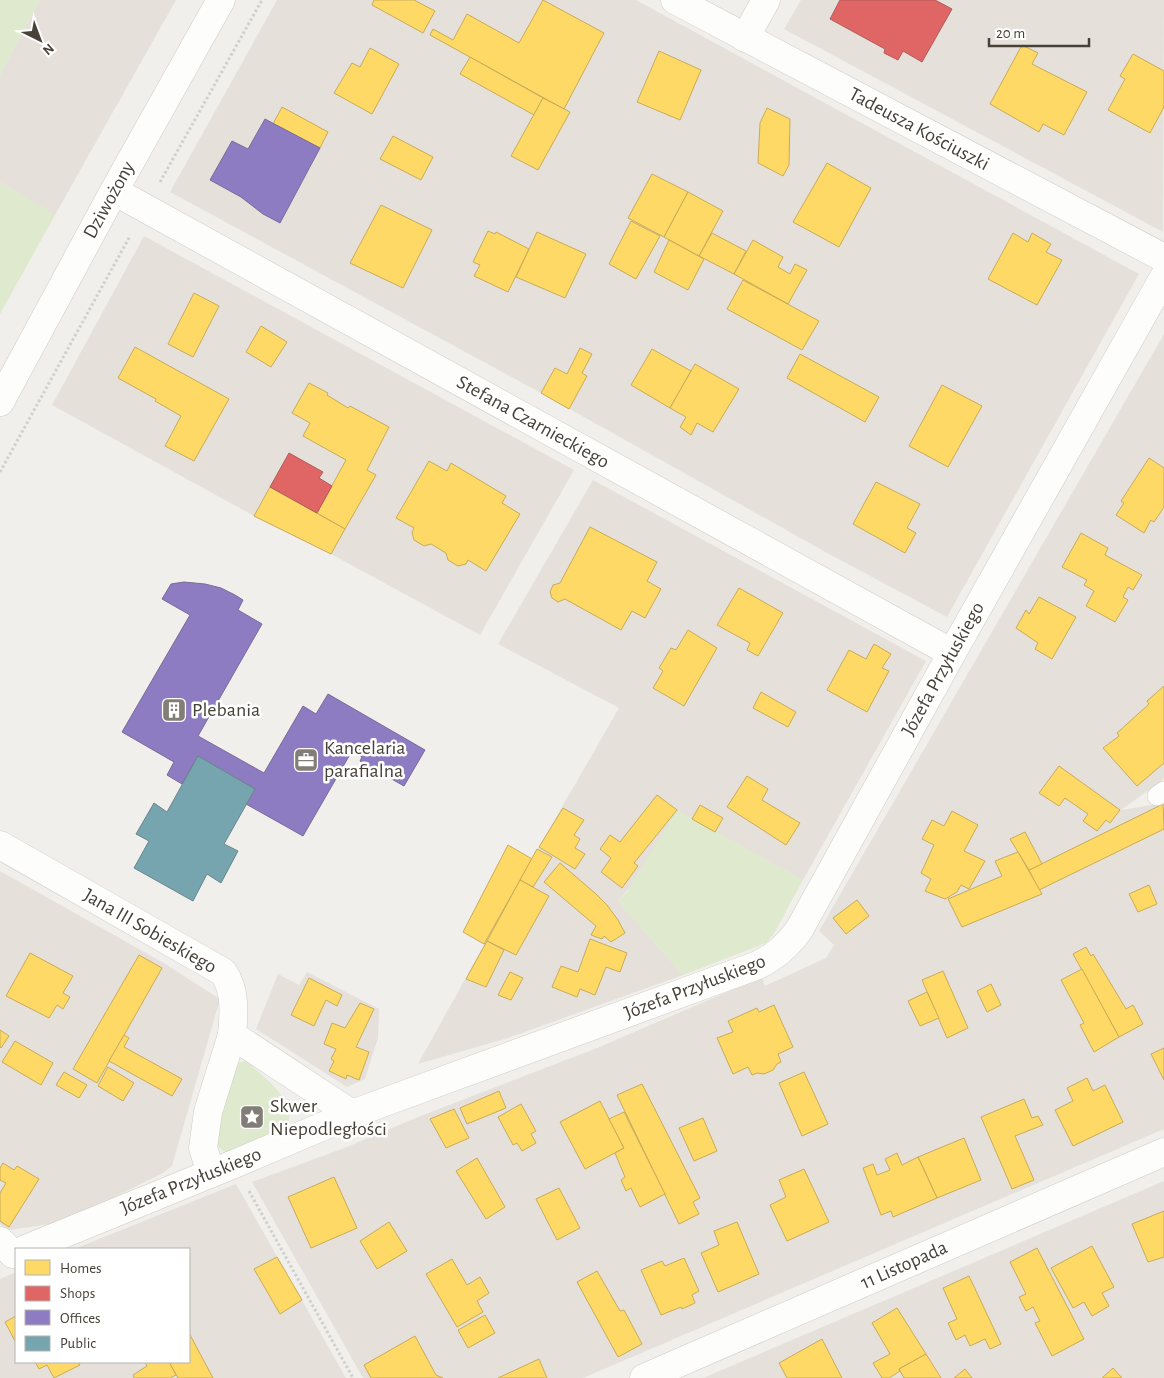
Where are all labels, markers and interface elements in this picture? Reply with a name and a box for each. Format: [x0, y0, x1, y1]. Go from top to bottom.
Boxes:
north arrow [15, 15, 65, 65]
scale bar [989, 15, 1089, 47]
text: 20 m [996, 26, 1025, 41]
text: N [40, 40, 56, 57]
street label: Tadeusza Kościuszki [846, 84, 992, 174]
street label: Dziwożony [80, 158, 139, 242]
street label: Stefana Czarnieckiego [453, 372, 613, 472]
street label: Józefa Przyłuskiego [898, 599, 988, 739]
building icon: Plebania [161, 697, 187, 723]
place label: Plebania [192, 700, 260, 720]
place label: Kancelaria parafialna [324, 738, 406, 781]
office icon: Kancelaria parafialna [293, 747, 319, 773]
street label: Jana III Sobieskiego [80, 885, 220, 977]
street label: Józefa Przyłuskiego [622, 951, 768, 1023]
place label: Skwer Niepodległości [270, 1096, 387, 1139]
place icon: Skwer Niepodległości [239, 1104, 265, 1130]
street label: Józefa Przyłuskiego [118, 1144, 264, 1218]
street label: 11 Listopada [858, 1237, 950, 1293]
legend [15, 1248, 190, 1363]
text: Homes [60, 1261, 102, 1276]
text: Shops [60, 1286, 95, 1301]
text: Offices [60, 1311, 101, 1326]
text: Public [60, 1336, 96, 1351]

